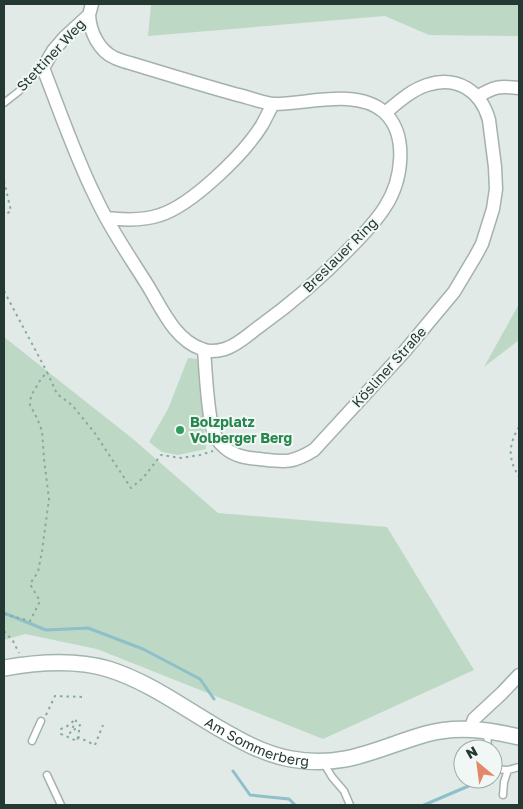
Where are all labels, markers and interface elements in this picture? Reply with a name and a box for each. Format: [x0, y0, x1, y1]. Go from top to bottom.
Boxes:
street label: Stettiner Weg [13, 15, 88, 94]
street label: Breslauer Ring [299, 214, 381, 296]
street label: Kösliner Straße [348, 323, 429, 411]
place label: Bolzplatz Volberger Berg [190, 413, 292, 446]
marker: Bolzplatz Volberger Berg [174, 424, 186, 436]
street label: Am Sommerberg [202, 713, 310, 769]
north arrow [453, 739, 503, 789]
text: N [463, 742, 480, 762]

